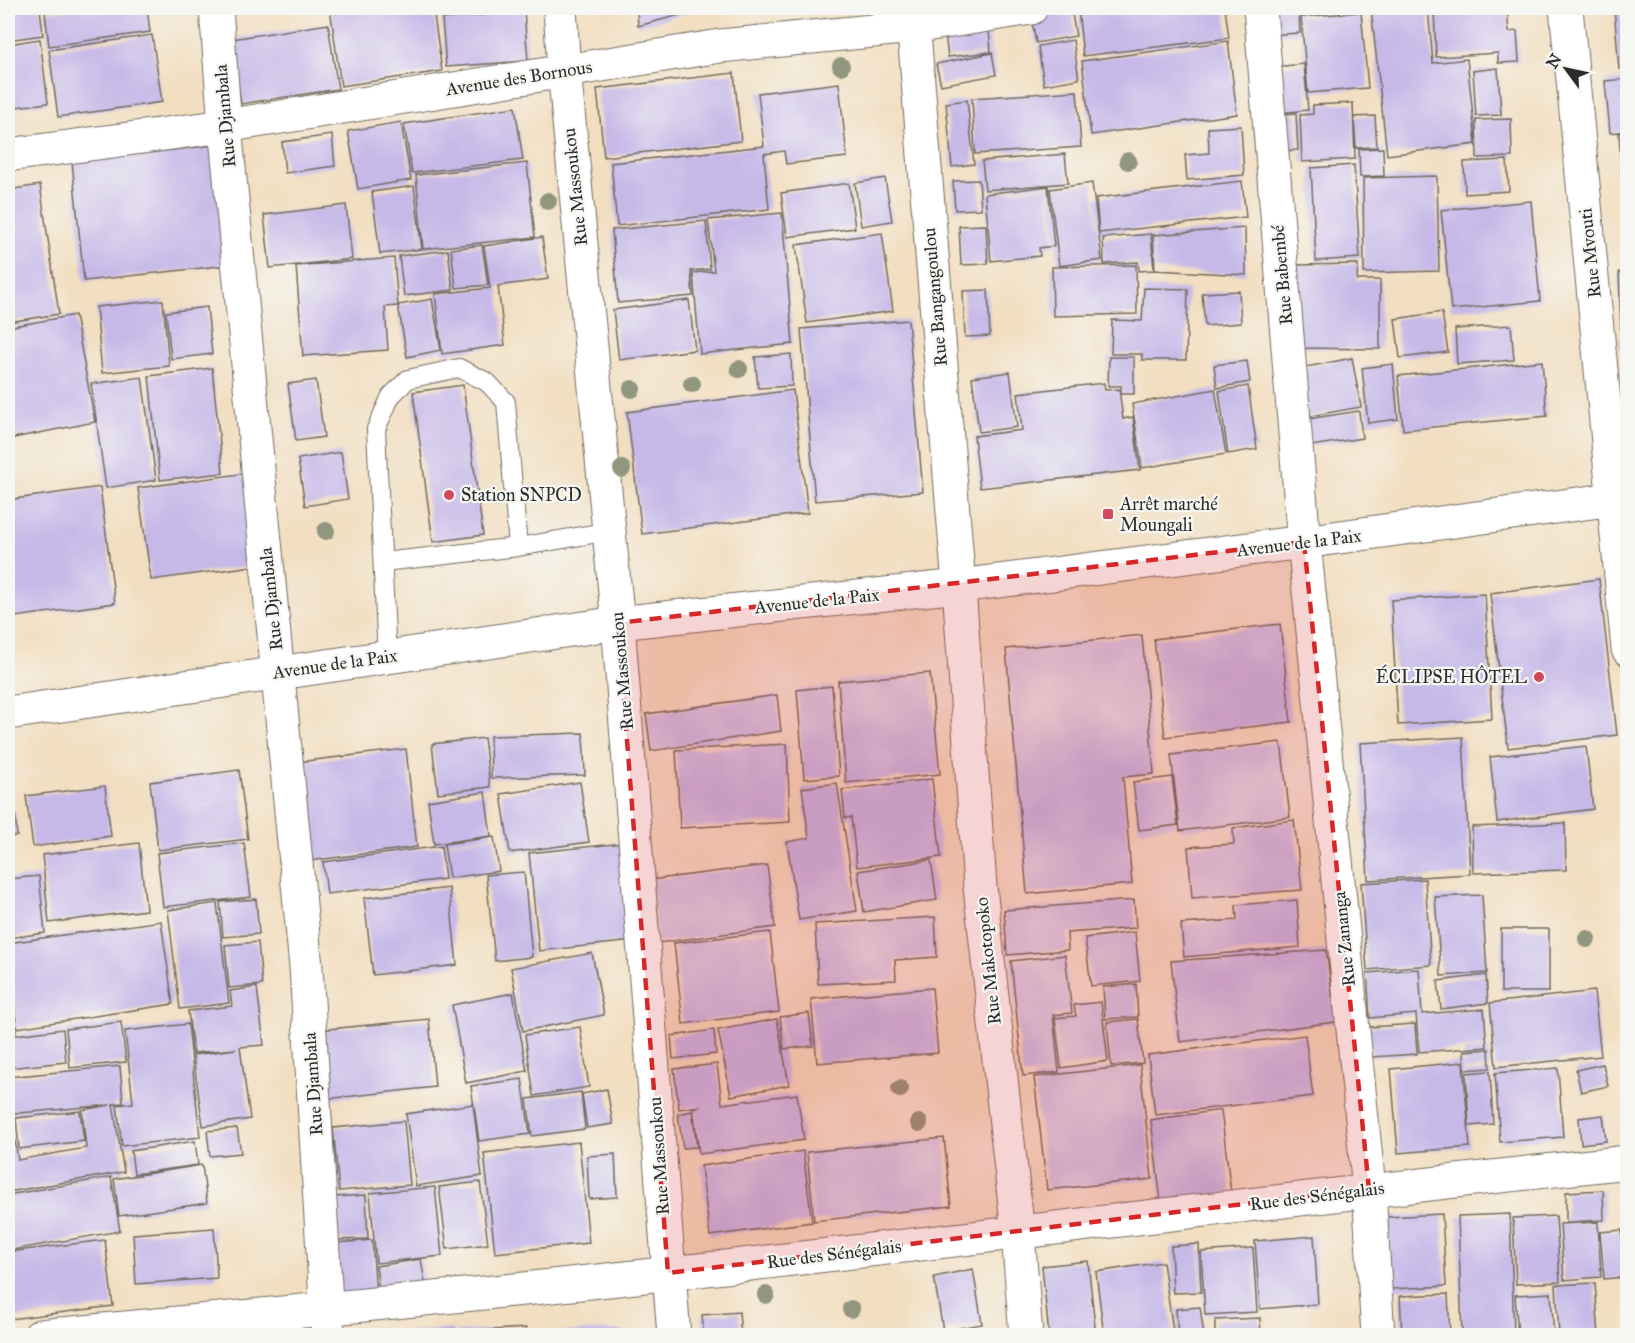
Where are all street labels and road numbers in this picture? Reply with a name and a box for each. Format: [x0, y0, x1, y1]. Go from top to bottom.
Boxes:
street label: Avenue des Bornous [443, 56, 594, 101]
street label: Rue Djambala [209, 63, 240, 169]
street label: Rue Massoukou [558, 127, 592, 247]
street label: Rue Mvouti [1574, 207, 1606, 299]
street label: Rue Babembé [1267, 223, 1297, 326]
street label: Rue Bangangoulou [918, 226, 953, 367]
street label: Avenue de la Paix [1235, 524, 1362, 562]
street label: Rue Djambala [255, 546, 287, 652]
street label: Avenue de la Paix [753, 584, 880, 619]
street label: Rue Massoukou [606, 611, 638, 731]
street label: Avenue de la Paix [270, 644, 399, 684]
street label: Rue Zananga [1328, 890, 1361, 988]
street label: Rue Makotopoko [970, 896, 1006, 1026]
street label: Rue Djambala [298, 1031, 328, 1136]
street label: Rue Massoukou [644, 1096, 674, 1216]
street label: Rue des Sénégalais [1248, 1177, 1386, 1216]
street label: Rue des Sénégalais [765, 1235, 903, 1274]

